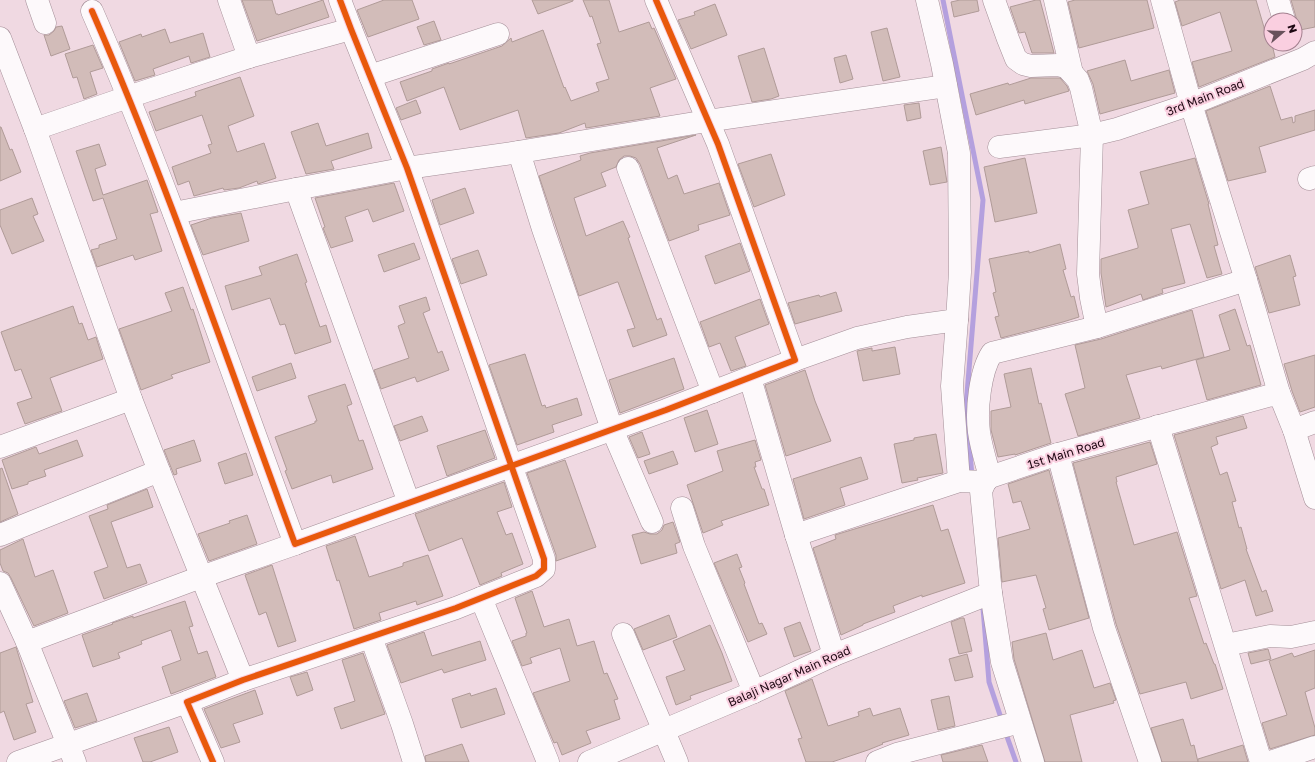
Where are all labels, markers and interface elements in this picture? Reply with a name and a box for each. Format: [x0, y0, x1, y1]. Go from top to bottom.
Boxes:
north arrow [1263, 12, 1303, 52]
text: N [1285, 23, 1300, 35]
street label: 3rd Main Road [1164, 75, 1246, 119]
street label: 1st Main Road [1026, 434, 1106, 472]
street label: Balaji Nagar Main Road [725, 642, 853, 710]

